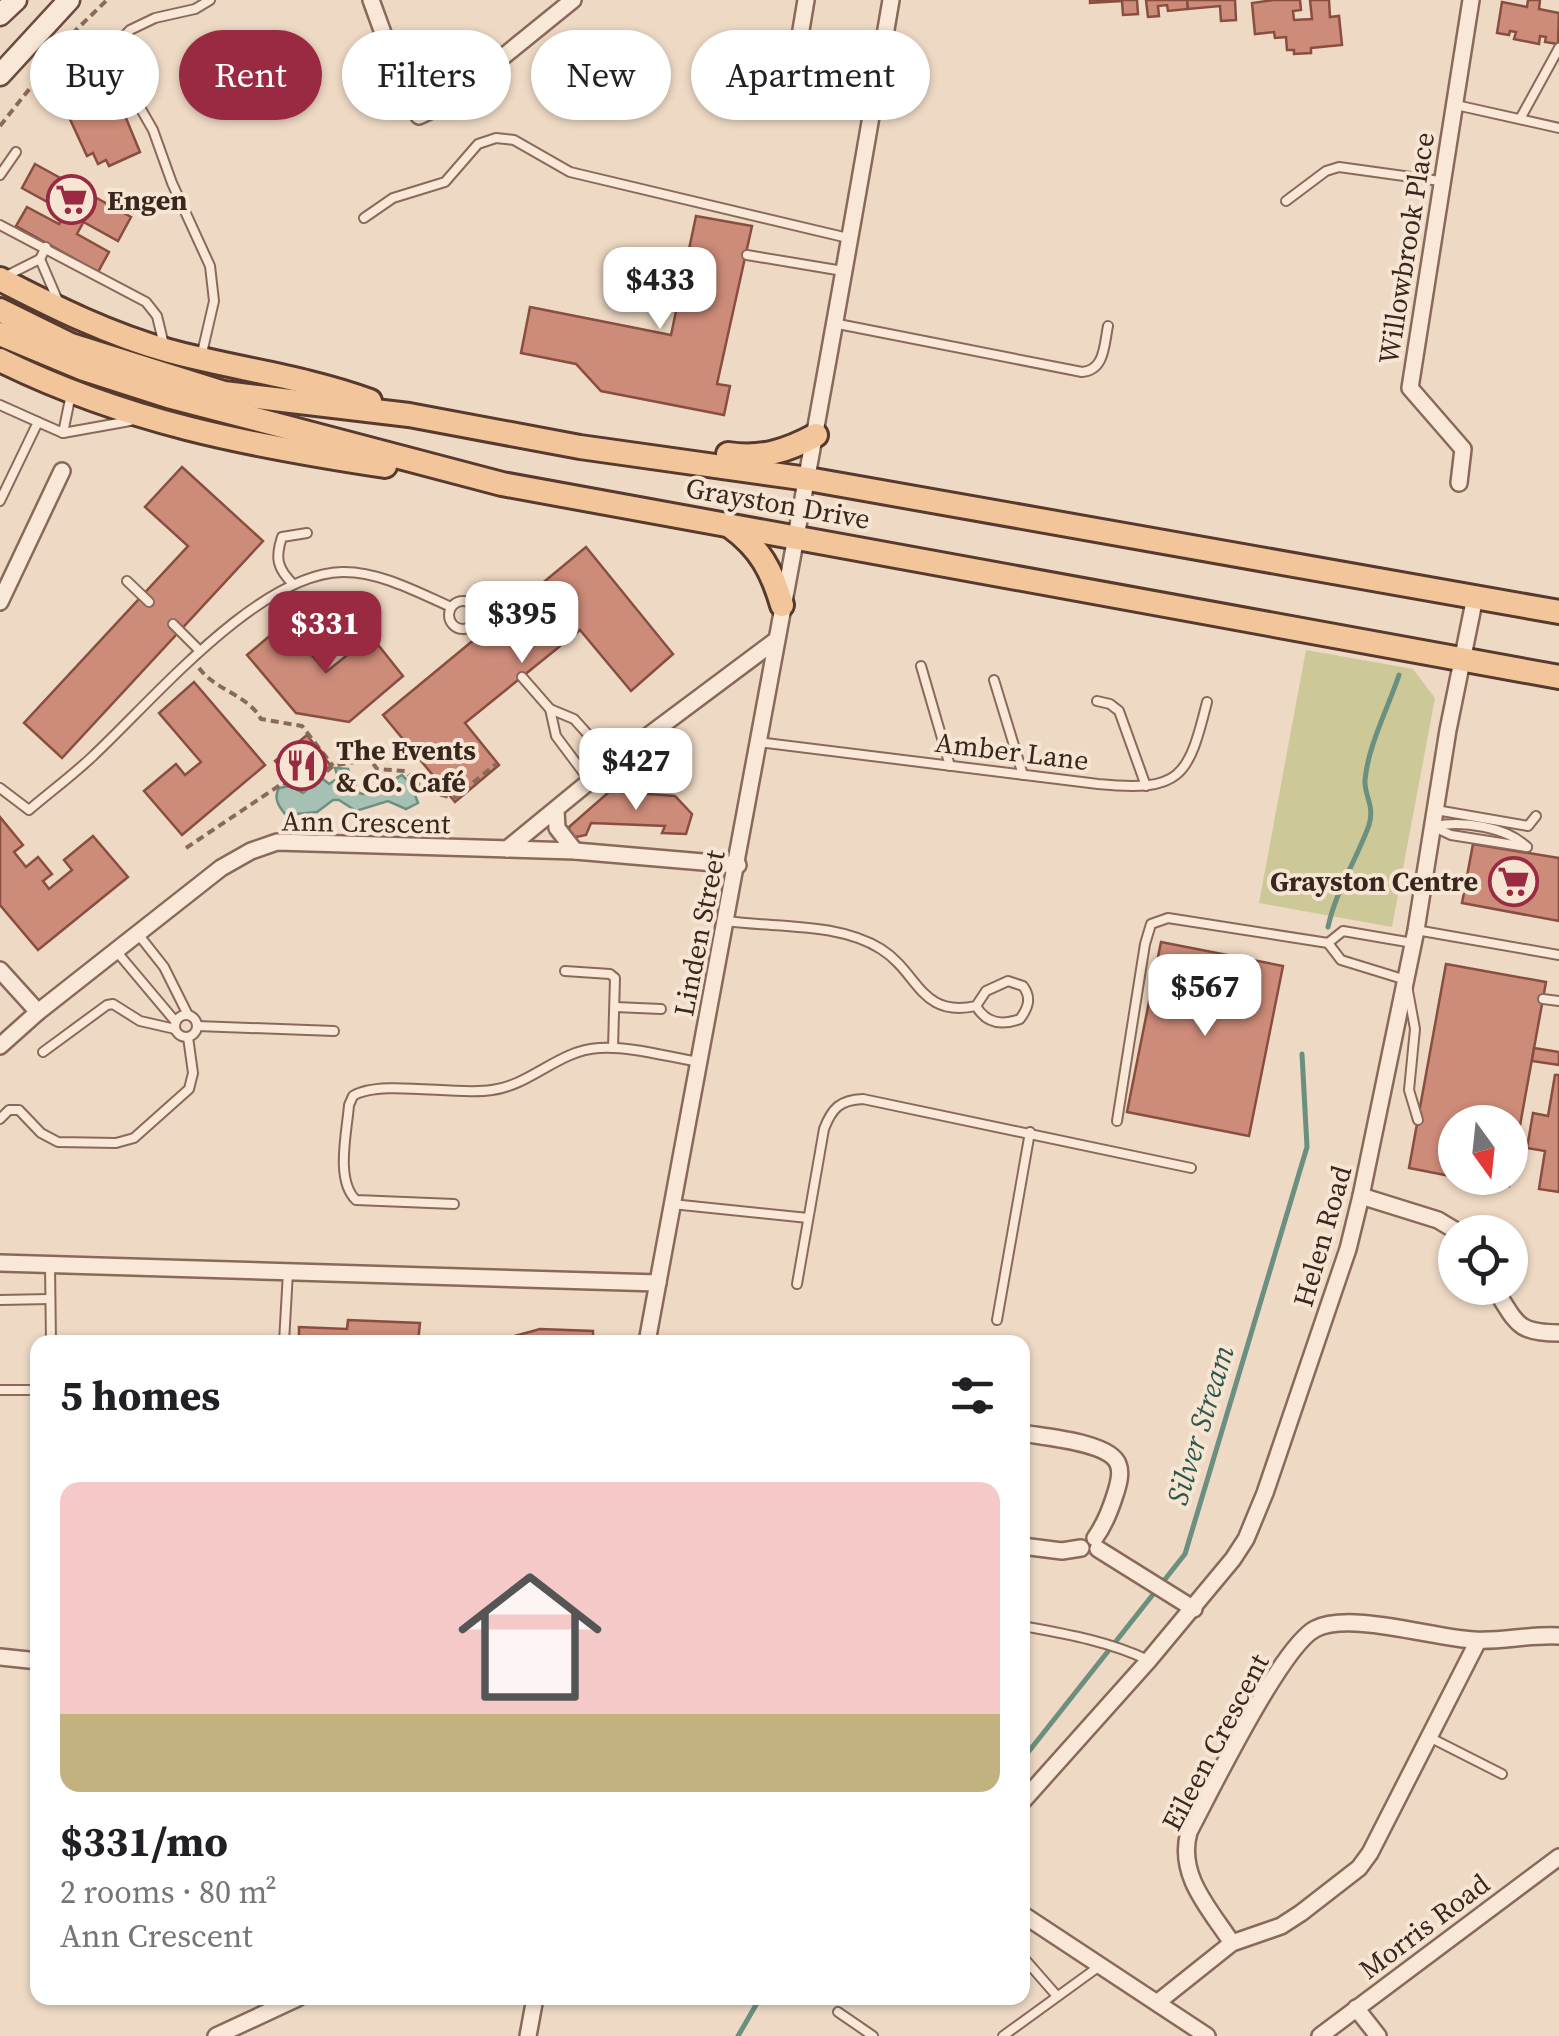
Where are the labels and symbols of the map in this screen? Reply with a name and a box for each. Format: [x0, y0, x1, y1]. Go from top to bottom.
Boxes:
street label: Willowbrook Place [1369, 129, 1443, 367]
supermarket icon: Engen [46, 174, 98, 226]
place label: Engen [107, 181, 187, 219]
pin: $433 [601, 247, 719, 332]
street label: Grayston Drive [683, 468, 873, 538]
pin: $395 [463, 581, 581, 666]
pin: $331 [266, 591, 384, 676]
street label: Amber Lane [933, 723, 1091, 779]
pin: $427 [577, 728, 695, 813]
place label: The Events & Co. Café [336, 731, 476, 801]
restaurant icon: The Events & Co. Café [275, 740, 327, 792]
street label: Ann Crescent [281, 802, 452, 842]
street label: Linden Street [664, 846, 734, 1019]
supermarket icon: Grayston Centre [1487, 855, 1539, 907]
place label: Grayston Centre [1270, 862, 1478, 900]
pin: $567 [1146, 954, 1264, 1039]
north arrow [1438, 1105, 1528, 1195]
street label: Helen Road [1284, 1161, 1360, 1311]
water label: Silver Stream [1156, 1340, 1244, 1510]
street label: Eileen Crescent [1152, 1646, 1278, 1837]
street label: Morris Road [1351, 1864, 1497, 1988]

